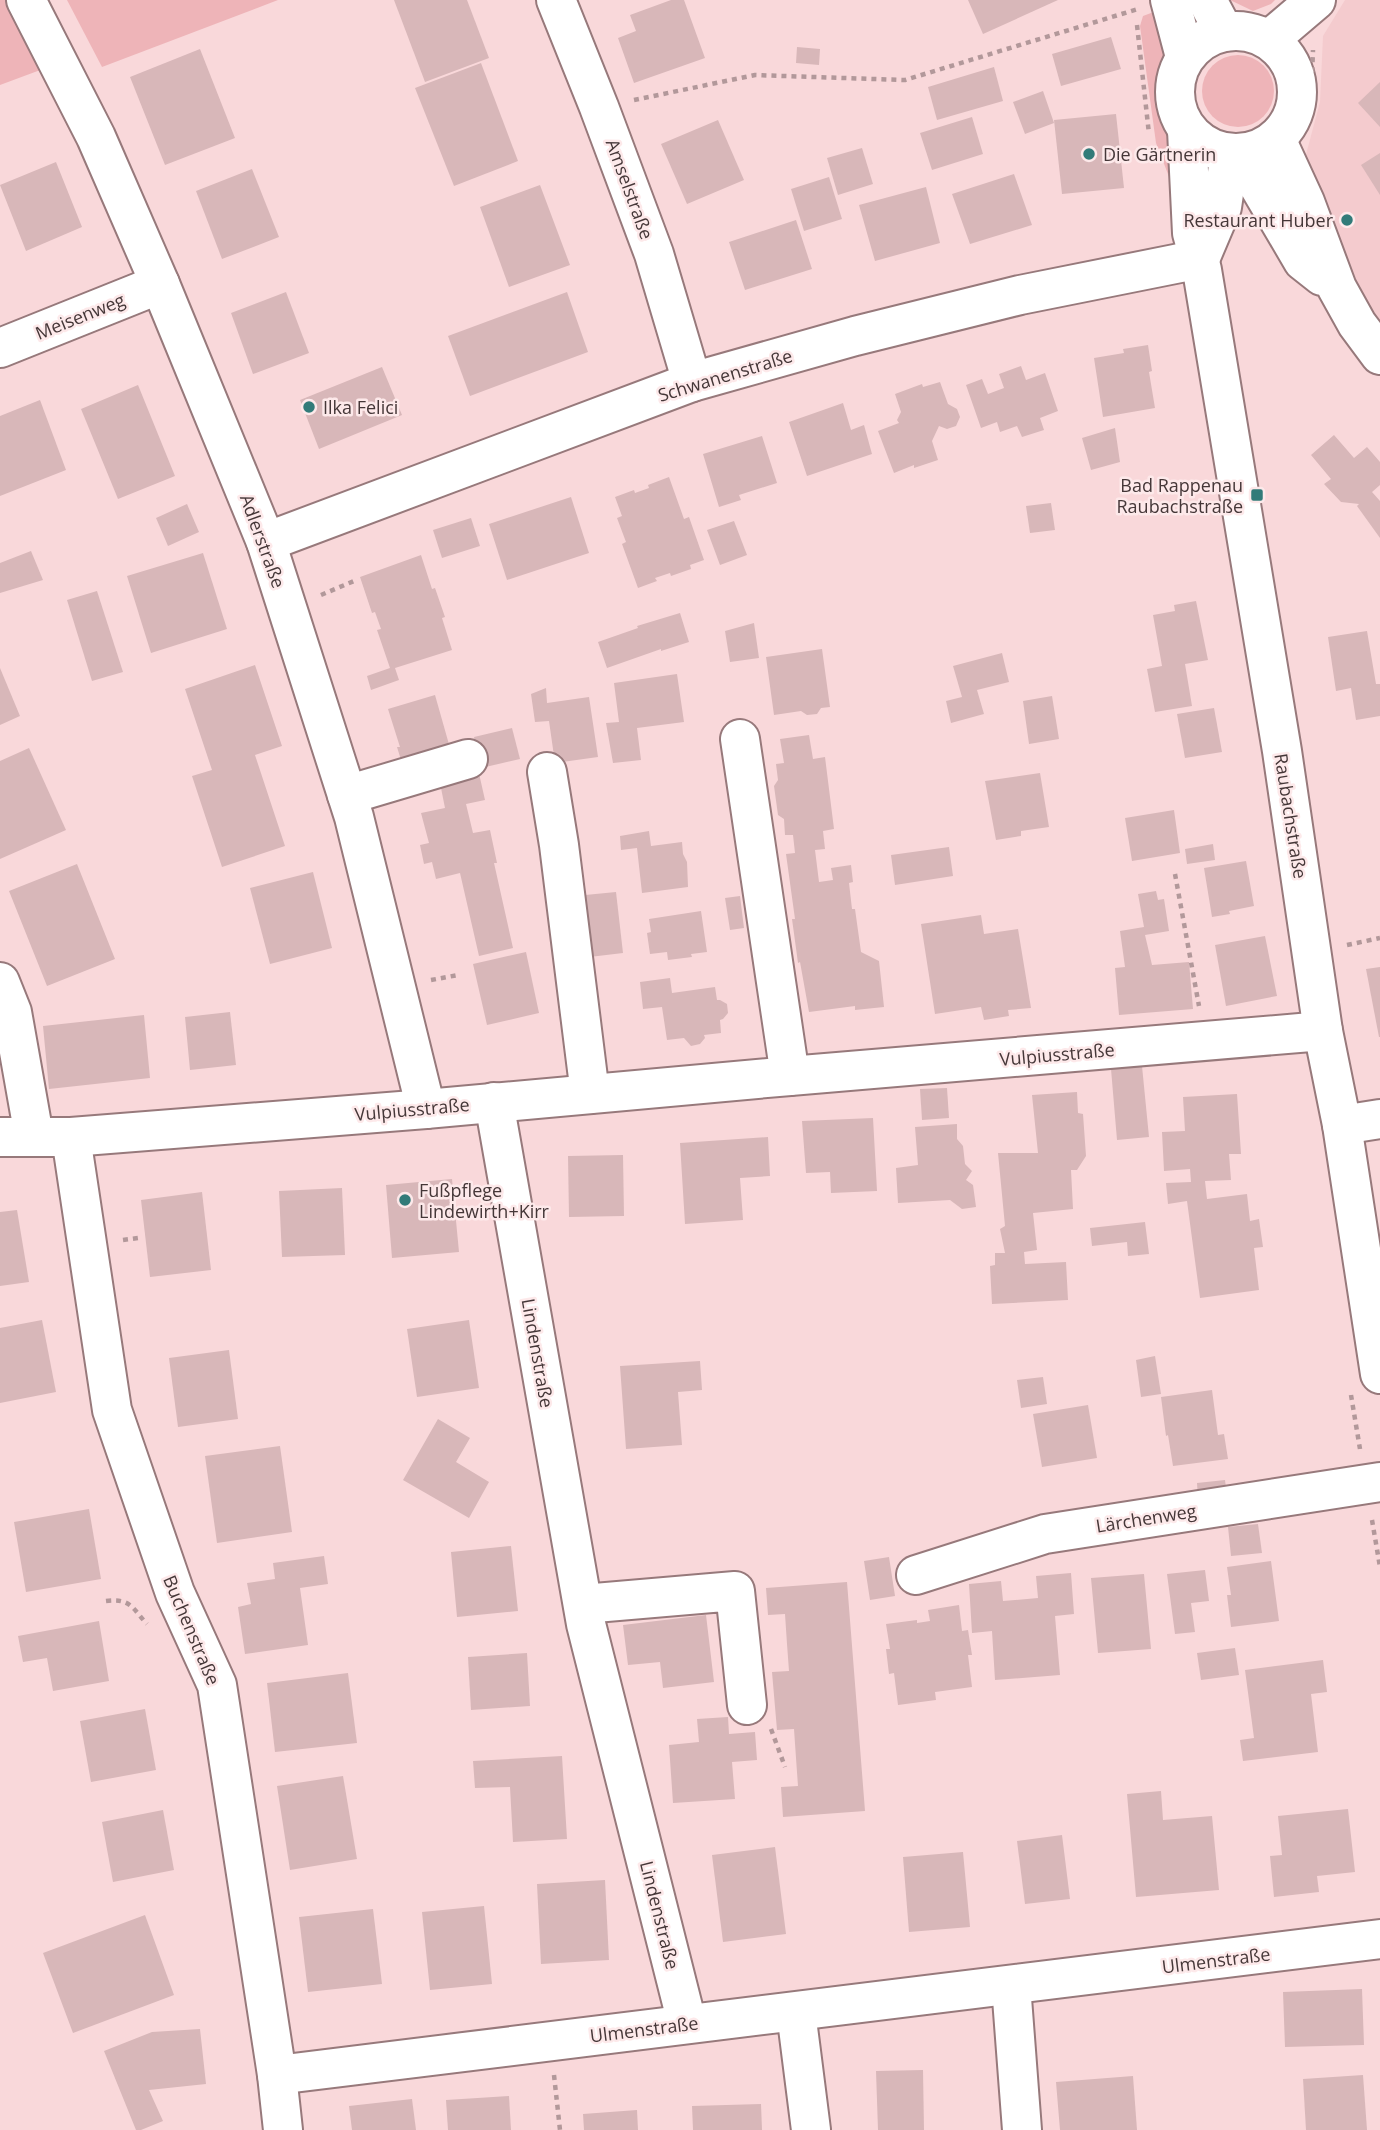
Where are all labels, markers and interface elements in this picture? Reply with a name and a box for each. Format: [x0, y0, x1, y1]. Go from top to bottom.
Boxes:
street label: Amselstraße [601, 136, 659, 242]
place label: Die Gärtnerin [1103, 142, 1216, 166]
marker: Die Gärtnerin [1081, 146, 1097, 162]
place label: Restaurant Huber [1183, 208, 1334, 232]
marker: Restaurant Huber [1339, 212, 1355, 228]
street label: Meisenweg [32, 287, 128, 345]
street label: Schwanenstraße [655, 343, 795, 407]
place label: Ilka Felici [323, 395, 398, 419]
marker: Ilka Felici [301, 399, 317, 415]
place label: Bad Rappenau Raubachstraße [1117, 473, 1243, 518]
marker: Bad Rappenau Raubachstraße [1249, 487, 1265, 503]
street label: Adlerstraße [235, 491, 291, 591]
street label: Raubachstraße [1269, 752, 1313, 880]
street label: Vulpiusstraße [999, 1037, 1115, 1071]
street label: Vulpiusstraße [354, 1092, 470, 1126]
place label: Fußpflege Lindewirth+Kirr [419, 1178, 550, 1223]
marker: Fußpflege Lindewirth+Kirr [397, 1192, 413, 1208]
street label: Lindenstraße [517, 1296, 559, 1410]
street label: Lärchenweg [1094, 1498, 1198, 1538]
street label: Buchenstraße [158, 1571, 226, 1689]
street label: Lindenstraße [635, 1858, 685, 1972]
street label: Ulmenstraße [1160, 1941, 1272, 1979]
street label: Ulmenstraße [588, 2010, 700, 2048]

